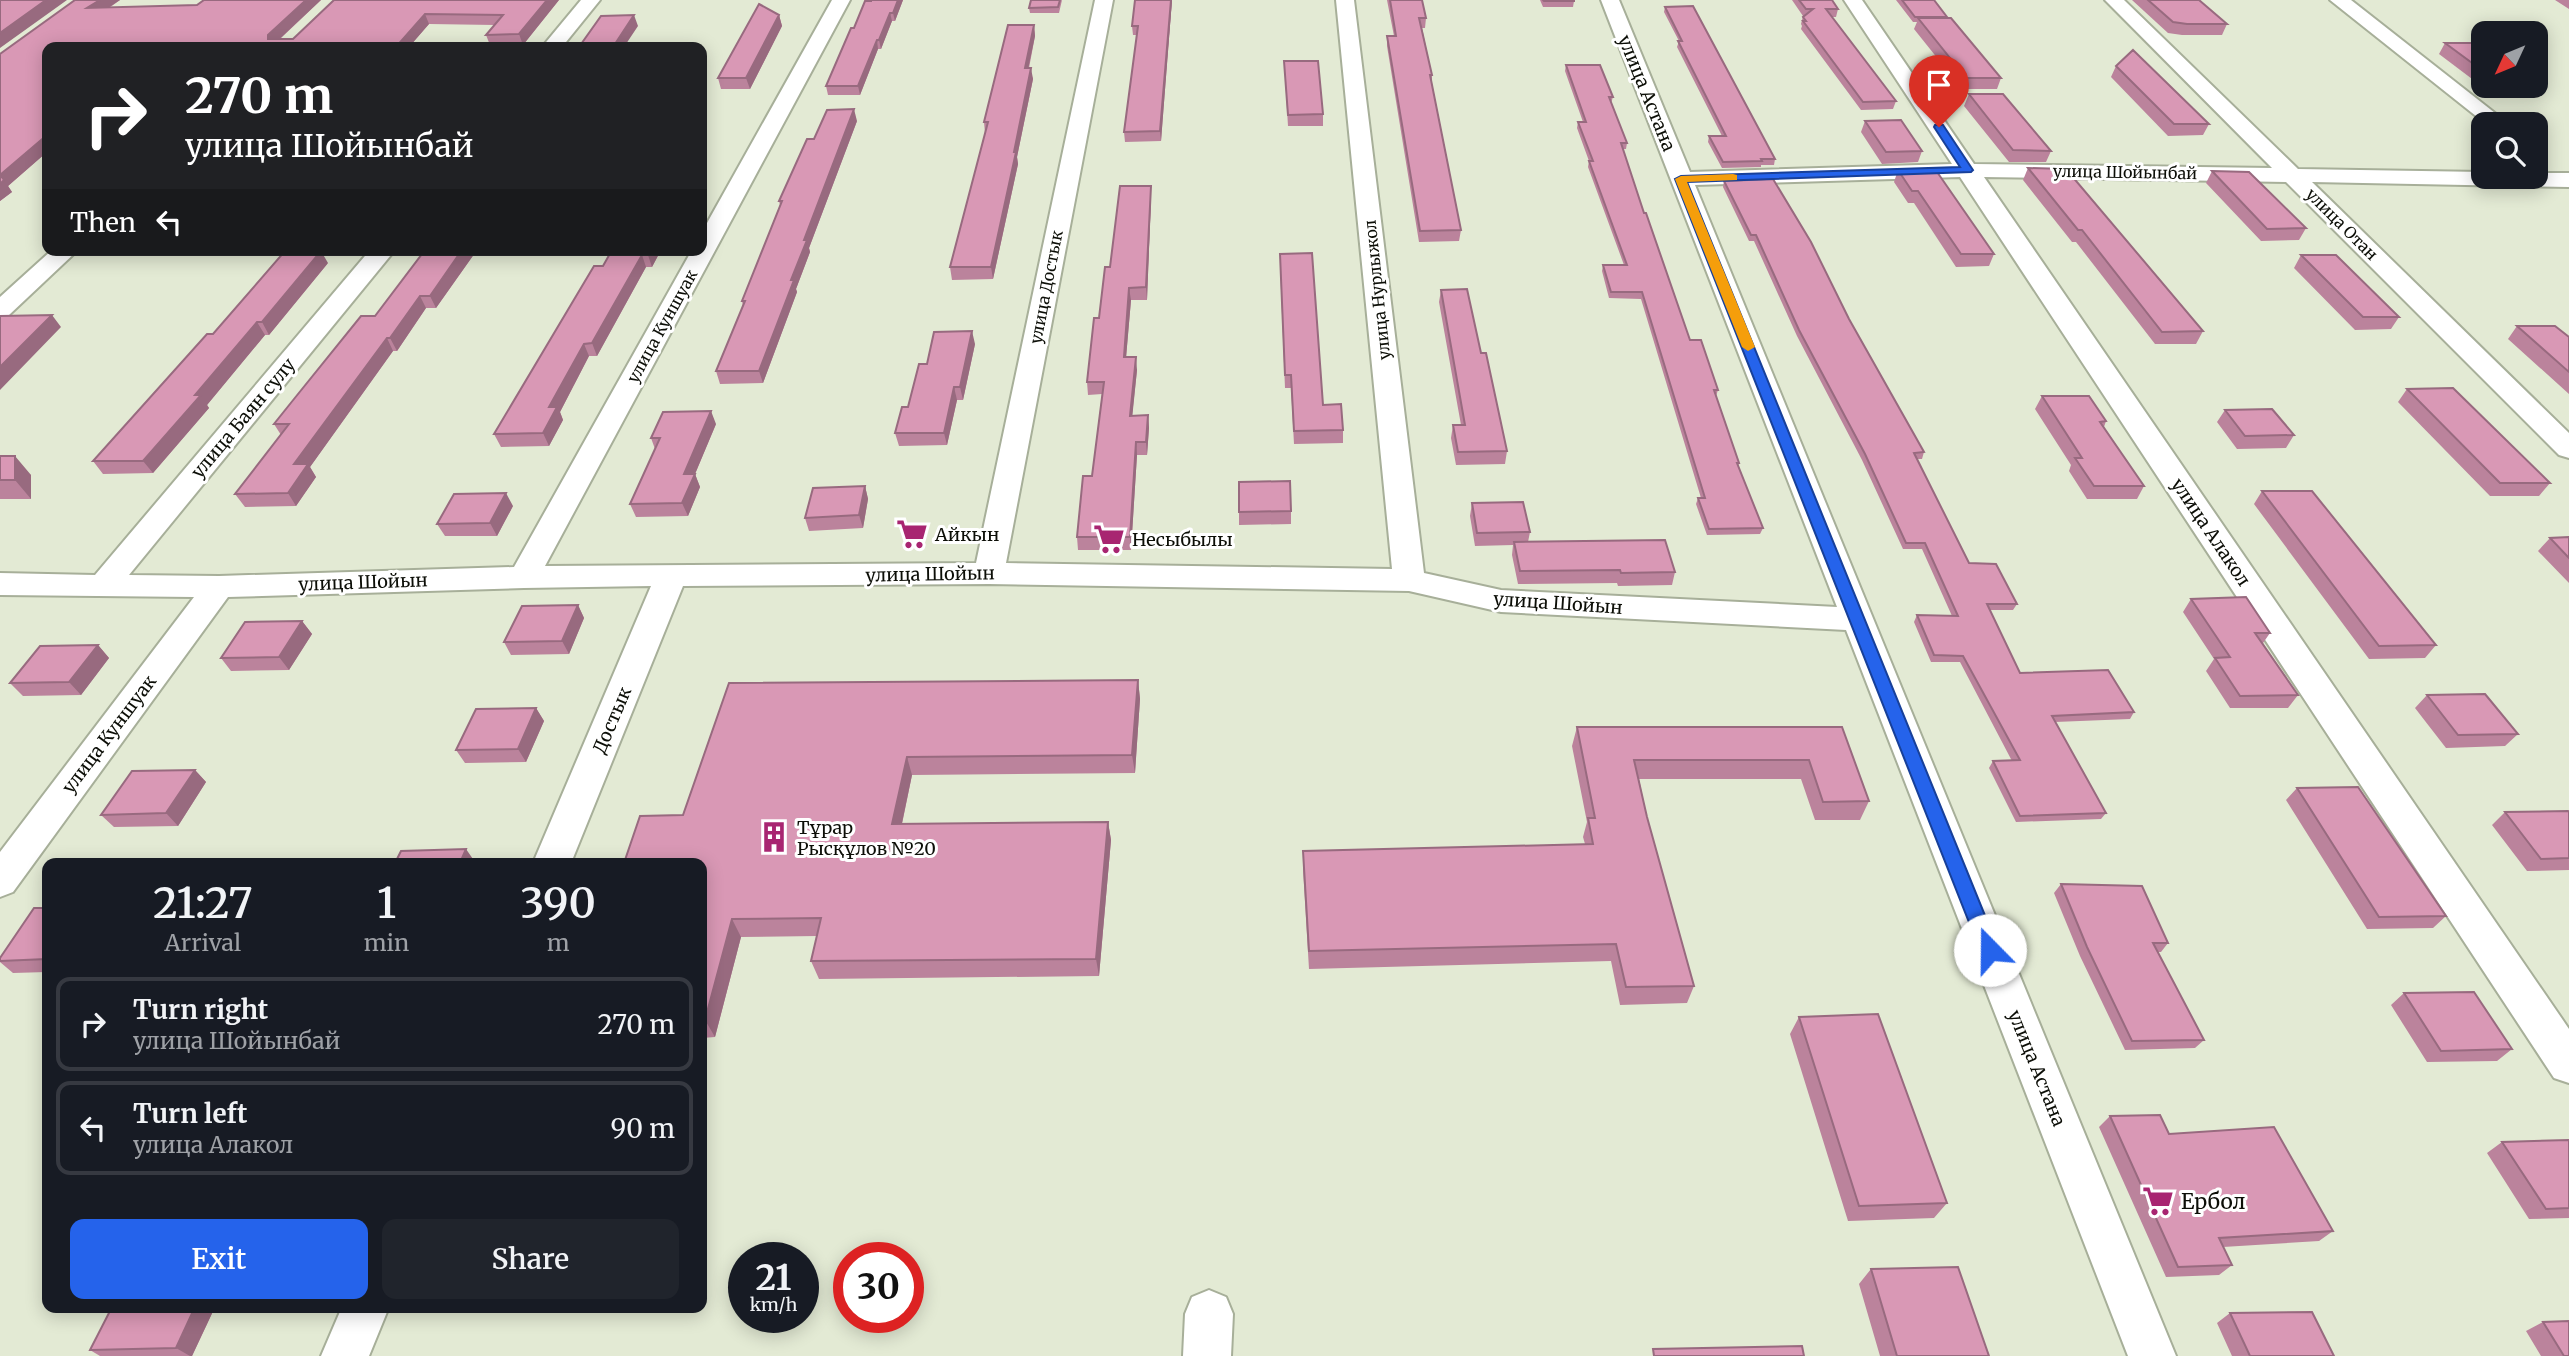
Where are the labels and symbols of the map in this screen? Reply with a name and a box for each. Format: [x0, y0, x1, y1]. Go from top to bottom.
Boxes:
north arrow [2471, 21, 2548, 98]
street label: улица Астана [1613, 31, 1681, 155]
pin [1909, 55, 1969, 127]
street label: улица Шойынбай [2053, 161, 2197, 183]
street label: улица Отан [2302, 184, 2382, 264]
street label: улица Нурлыжол [1360, 219, 1394, 361]
street label: улица Достык [1025, 229, 1067, 345]
street label: улица Куншуак [623, 266, 701, 386]
street label: улица Баян сулу [186, 353, 300, 483]
street label: улица Алакол [2166, 474, 2256, 590]
supermarket icon: Айкын [895, 517, 929, 551]
supermarket icon: Несыбылы [1092, 522, 1126, 556]
place label: Айкын [934, 523, 999, 546]
place label: Несыбылы [1132, 528, 1233, 551]
street label: улица Шойын [865, 561, 995, 587]
street label: улица Шойын [298, 568, 428, 596]
street label: улица Шойын [1493, 587, 1623, 619]
street label: улица Куншуак [57, 670, 161, 798]
street label: Достык [588, 683, 637, 757]
place label: Тұрар Рысқұлов №20 [797, 816, 936, 860]
building icon: Тұрар Рысқұлов №20 [757, 820, 791, 854]
position arrow [1953, 913, 2027, 987]
street label: улица Астана [2003, 1006, 2071, 1130]
supermarket icon: Ербол [2141, 1184, 2175, 1218]
place label: Ербол [2181, 1188, 2245, 1215]
speed limit sign: 30 [833, 1242, 924, 1333]

